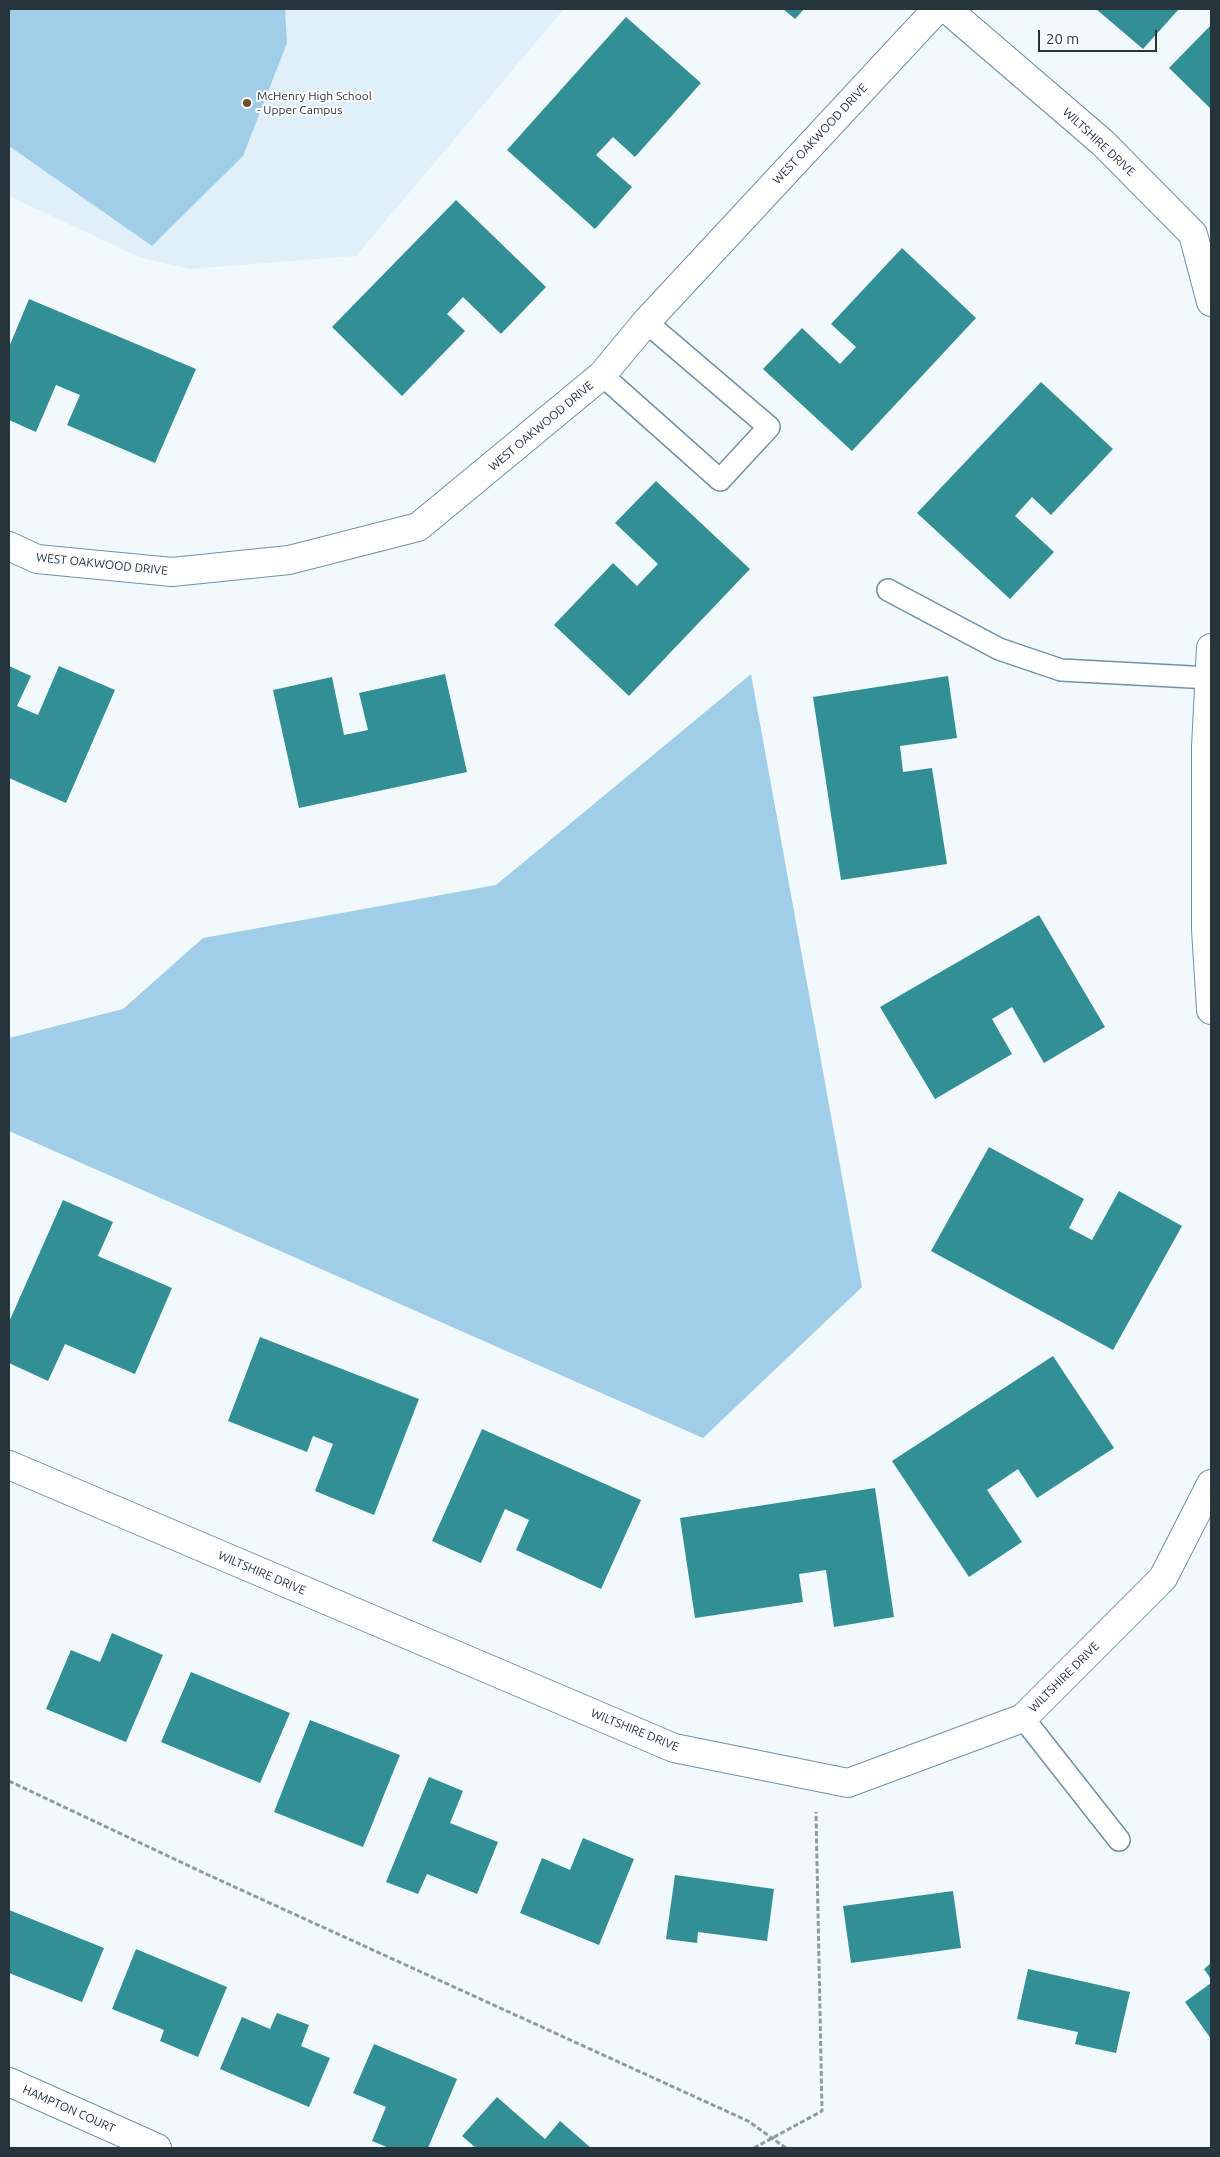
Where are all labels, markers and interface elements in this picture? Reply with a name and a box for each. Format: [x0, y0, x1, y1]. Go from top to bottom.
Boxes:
scale bar [1040, 20, 1159, 52]
text: 20 m [1046, 30, 1079, 47]
street label: WEST OAKWOOD DRIVE [770, 81, 870, 187]
place label: McHenry High School - Upper Campus [257, 89, 372, 117]
marker: McHenry High School - Upper Campus [241, 97, 253, 109]
street label: WILTSHIRE DRIVE [1060, 105, 1138, 179]
street label: WEST OAKWOOD DRIVE [486, 378, 596, 474]
street label: WEST OAKWOOD DRIVE [35, 550, 169, 578]
street label: WILTSHIRE DRIVE [216, 1548, 308, 1598]
street label: WILTSHIRE DRIVE [1026, 1639, 1102, 1715]
street label: WILTSHIRE DRIVE [589, 1706, 681, 1754]
street label: HAMPTON COURT [21, 2082, 117, 2136]

